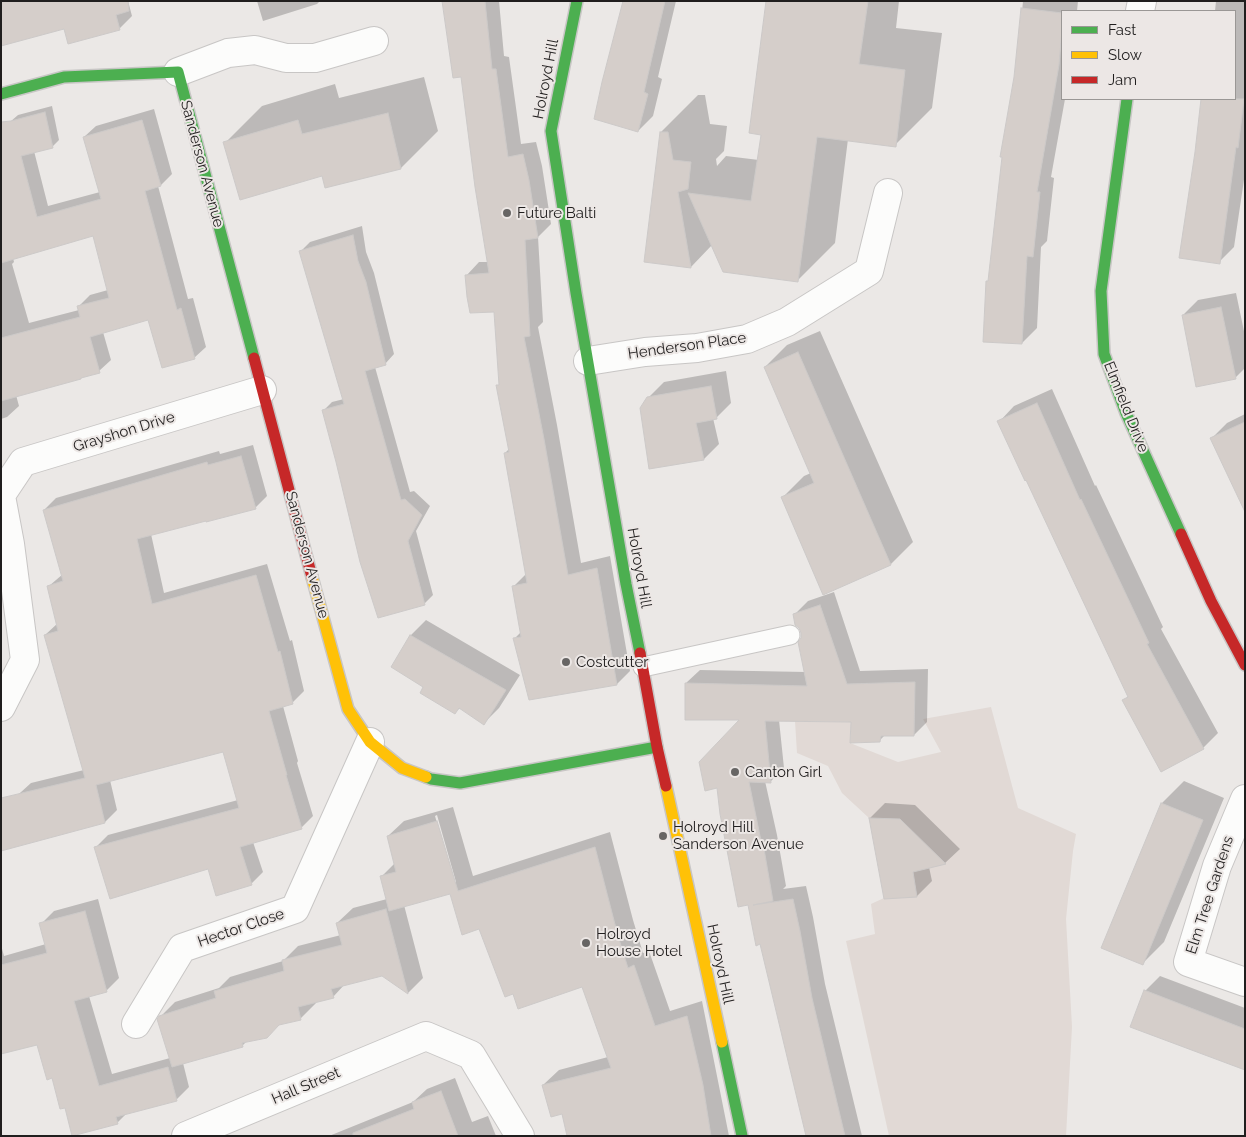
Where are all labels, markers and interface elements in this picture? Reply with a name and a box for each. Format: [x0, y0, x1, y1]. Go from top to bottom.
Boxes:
legend [1061, 10, 1236, 100]
text: Fast [1108, 21, 1136, 39]
street label: Holroyd Hill [529, 37, 563, 121]
text: Slow [1108, 46, 1142, 64]
text: Jam [1108, 71, 1137, 89]
street label: Sanderson Avenue [176, 98, 228, 230]
place label: Future Balti [517, 204, 596, 222]
marker: Future Balti [501, 207, 513, 219]
street label: Henderson Place [627, 329, 747, 363]
street label: Elmfield Drive [1100, 359, 1152, 455]
street label: Grayshon Drive [71, 408, 177, 456]
street label: Sanderson Avenue [281, 489, 333, 621]
street label: Holroyd Hill [623, 526, 655, 610]
place label: Costcutter [576, 653, 648, 671]
marker: Costcutter [560, 656, 572, 668]
place label: Canton Girl [745, 763, 822, 781]
marker: Canton Girl [729, 766, 741, 778]
place label: Holroyd Hill Sanderson Avenue [673, 818, 804, 853]
marker: Holroyd Hill Sanderson Avenue [657, 830, 669, 842]
street label: Elm Tree Gardens [1182, 834, 1238, 956]
street label: Hector Close [195, 905, 287, 951]
street label: Holroyd Hill [703, 922, 737, 1006]
place label: Holroyd House Hotel [596, 925, 682, 960]
marker: Holroyd House Hotel [580, 937, 592, 949]
street label: Hall Street [269, 1064, 343, 1108]

